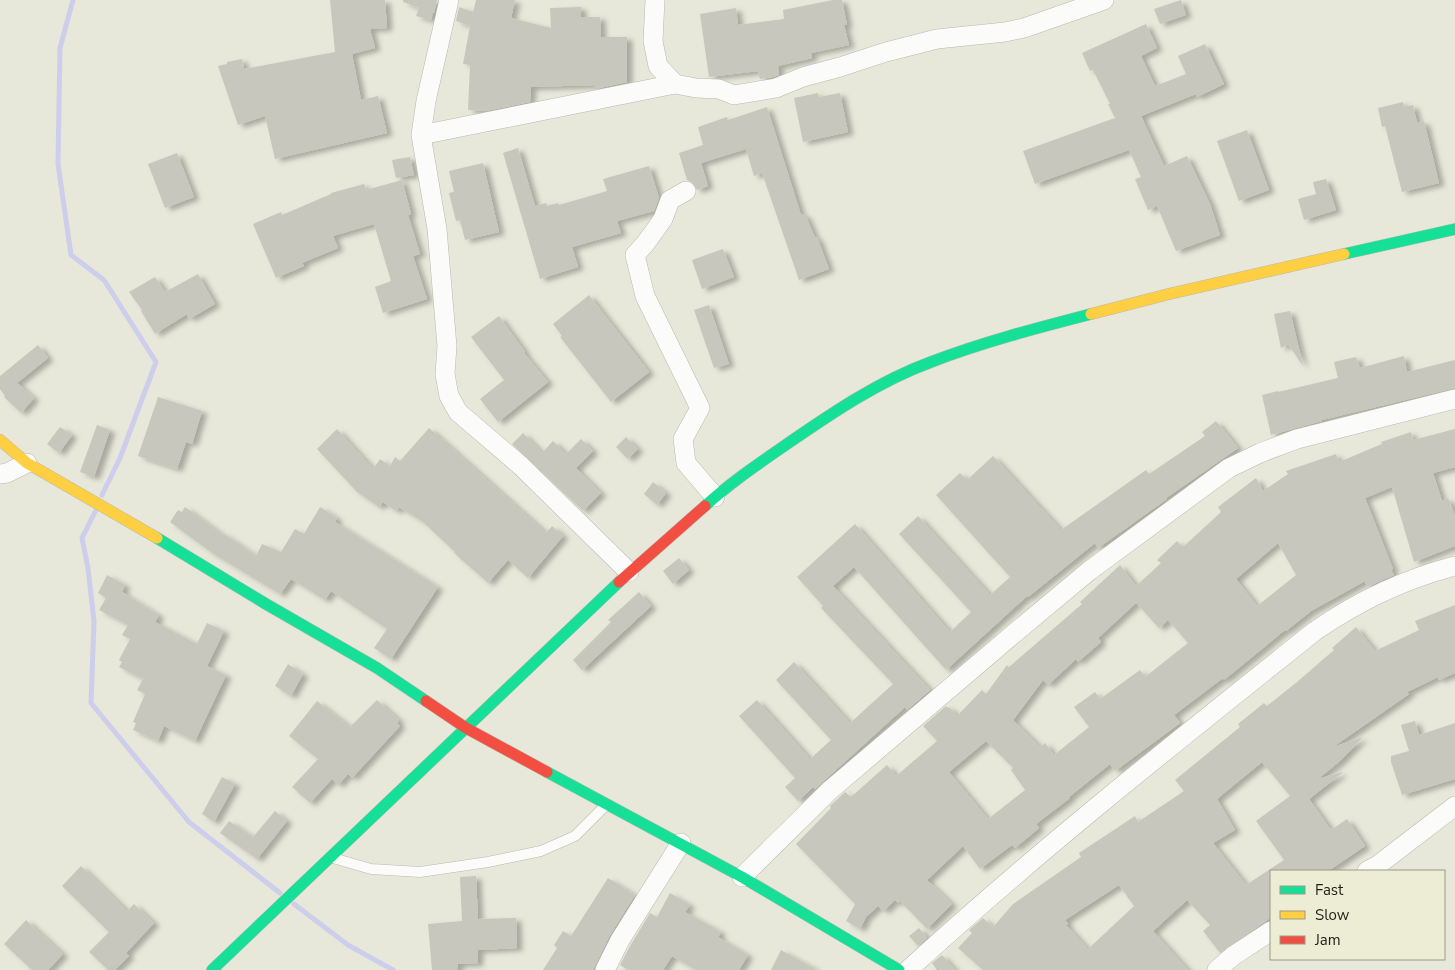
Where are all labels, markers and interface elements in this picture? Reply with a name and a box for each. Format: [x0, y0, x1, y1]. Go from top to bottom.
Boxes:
legend [1270, 870, 1445, 960]
text: Fast [1315, 880, 1344, 900]
text: Slow [1315, 905, 1350, 925]
text: Jam [1314, 930, 1341, 950]

